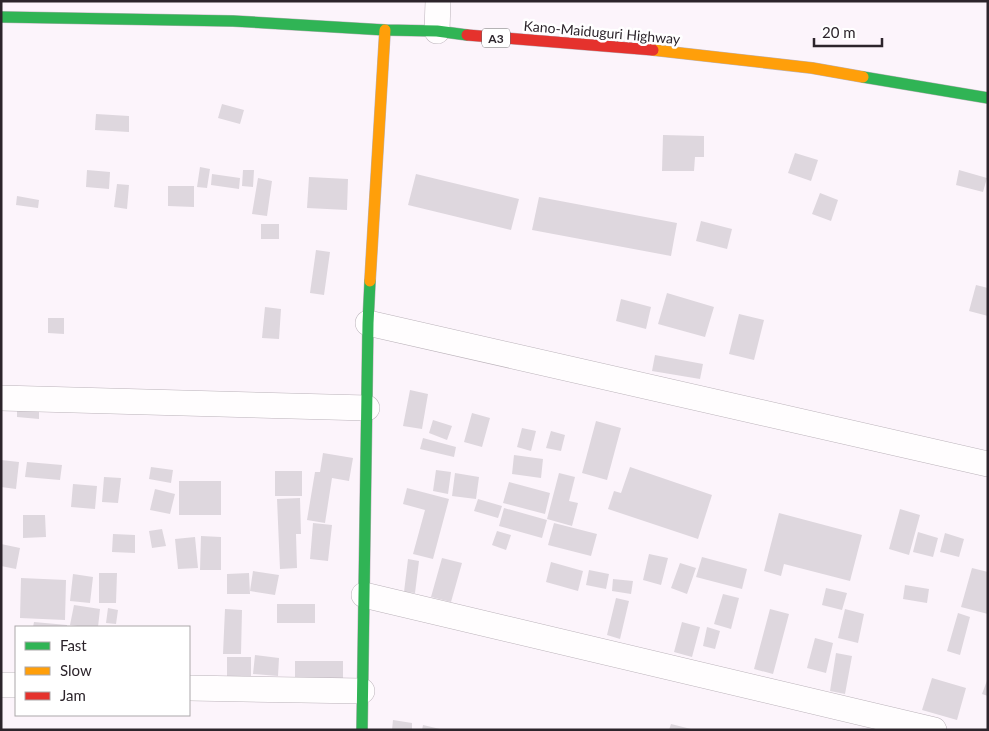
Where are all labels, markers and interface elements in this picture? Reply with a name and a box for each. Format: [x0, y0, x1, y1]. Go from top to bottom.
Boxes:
scale bar [814, 15, 882, 47]
street label: Kano-Maiduguri Highway [523, 17, 682, 47]
text: 20 m [822, 23, 856, 41]
road number: A3 [482, 28, 510, 48]
legend [15, 626, 190, 716]
text: Fast [60, 636, 87, 654]
text: Slow [60, 661, 92, 679]
text: Jam [60, 686, 86, 704]

